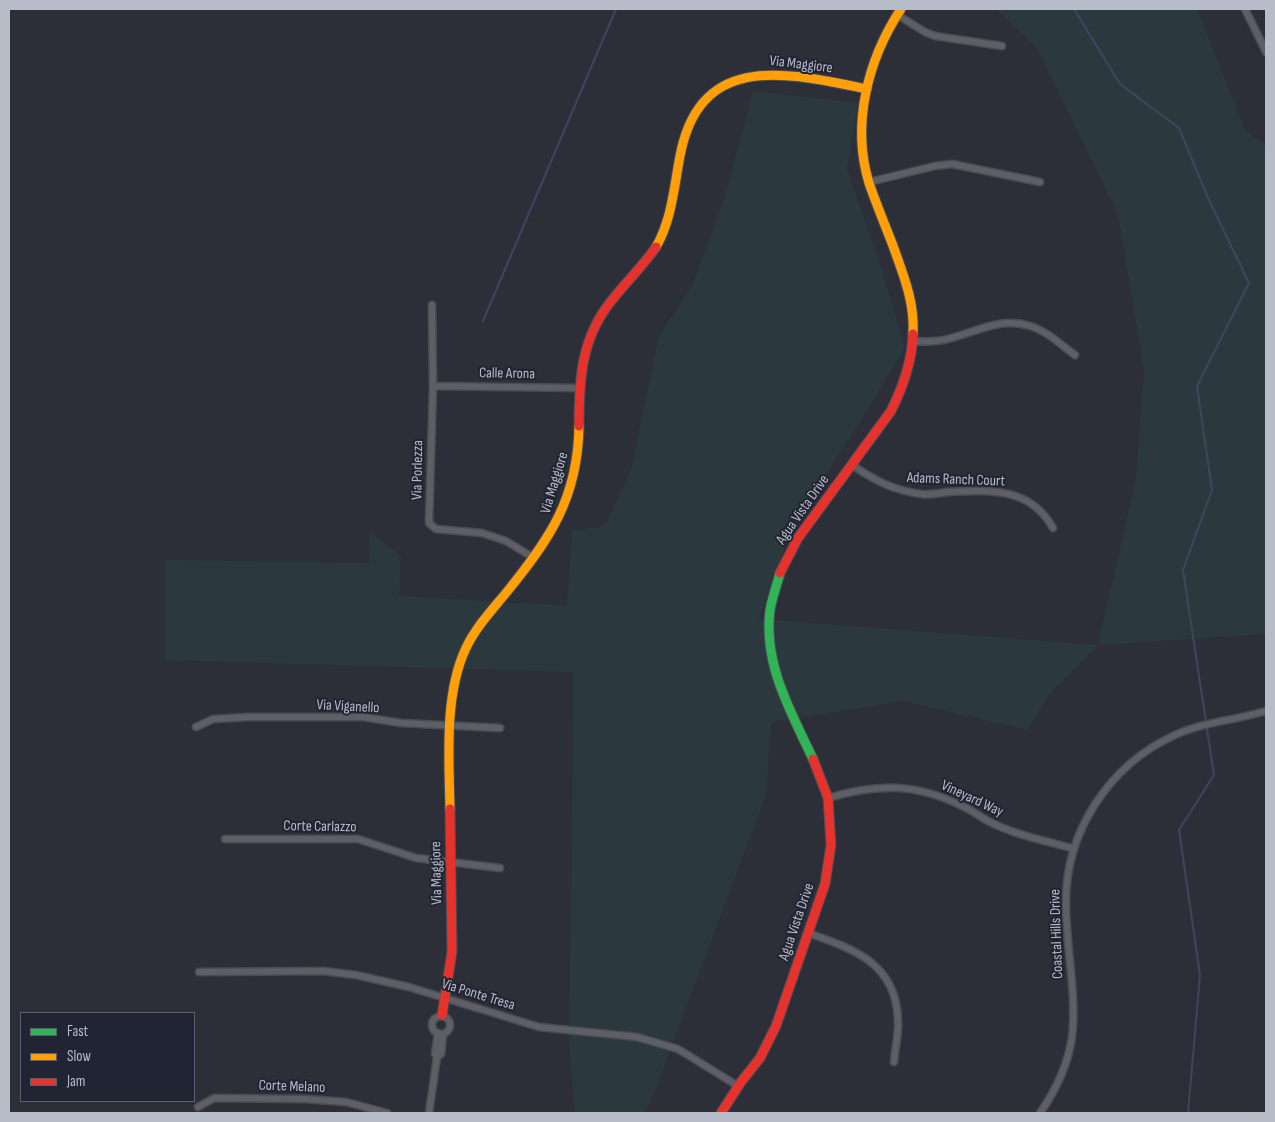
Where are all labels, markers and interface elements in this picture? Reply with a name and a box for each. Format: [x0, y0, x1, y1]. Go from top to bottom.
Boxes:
street label: Via Maggiore [768, 52, 834, 78]
street label: Calle Arona [479, 365, 535, 383]
street label: Via Porlezza [408, 440, 428, 500]
street label: Via Maggiore [537, 450, 573, 516]
street label: Adams Ranch Court [907, 469, 1005, 491]
street label: Agua Vista Drive [772, 472, 834, 548]
street label: Via Viganello [316, 696, 380, 718]
street label: Vineyard Way [938, 777, 1006, 821]
street label: Corte Carlazzo [283, 817, 357, 837]
street label: Via Maggiore [427, 841, 447, 905]
street label: Agua Vista Drive [775, 881, 819, 963]
street label: Coastal Hills Drive [1046, 889, 1068, 979]
street label: Via Ponte Tresa [439, 975, 517, 1015]
legend [20, 1012, 195, 1102]
text: Fast [67, 1022, 88, 1041]
text: Slow [67, 1047, 91, 1066]
text: Jam [67, 1072, 85, 1091]
street label: Corte Melano [258, 1077, 326, 1097]

